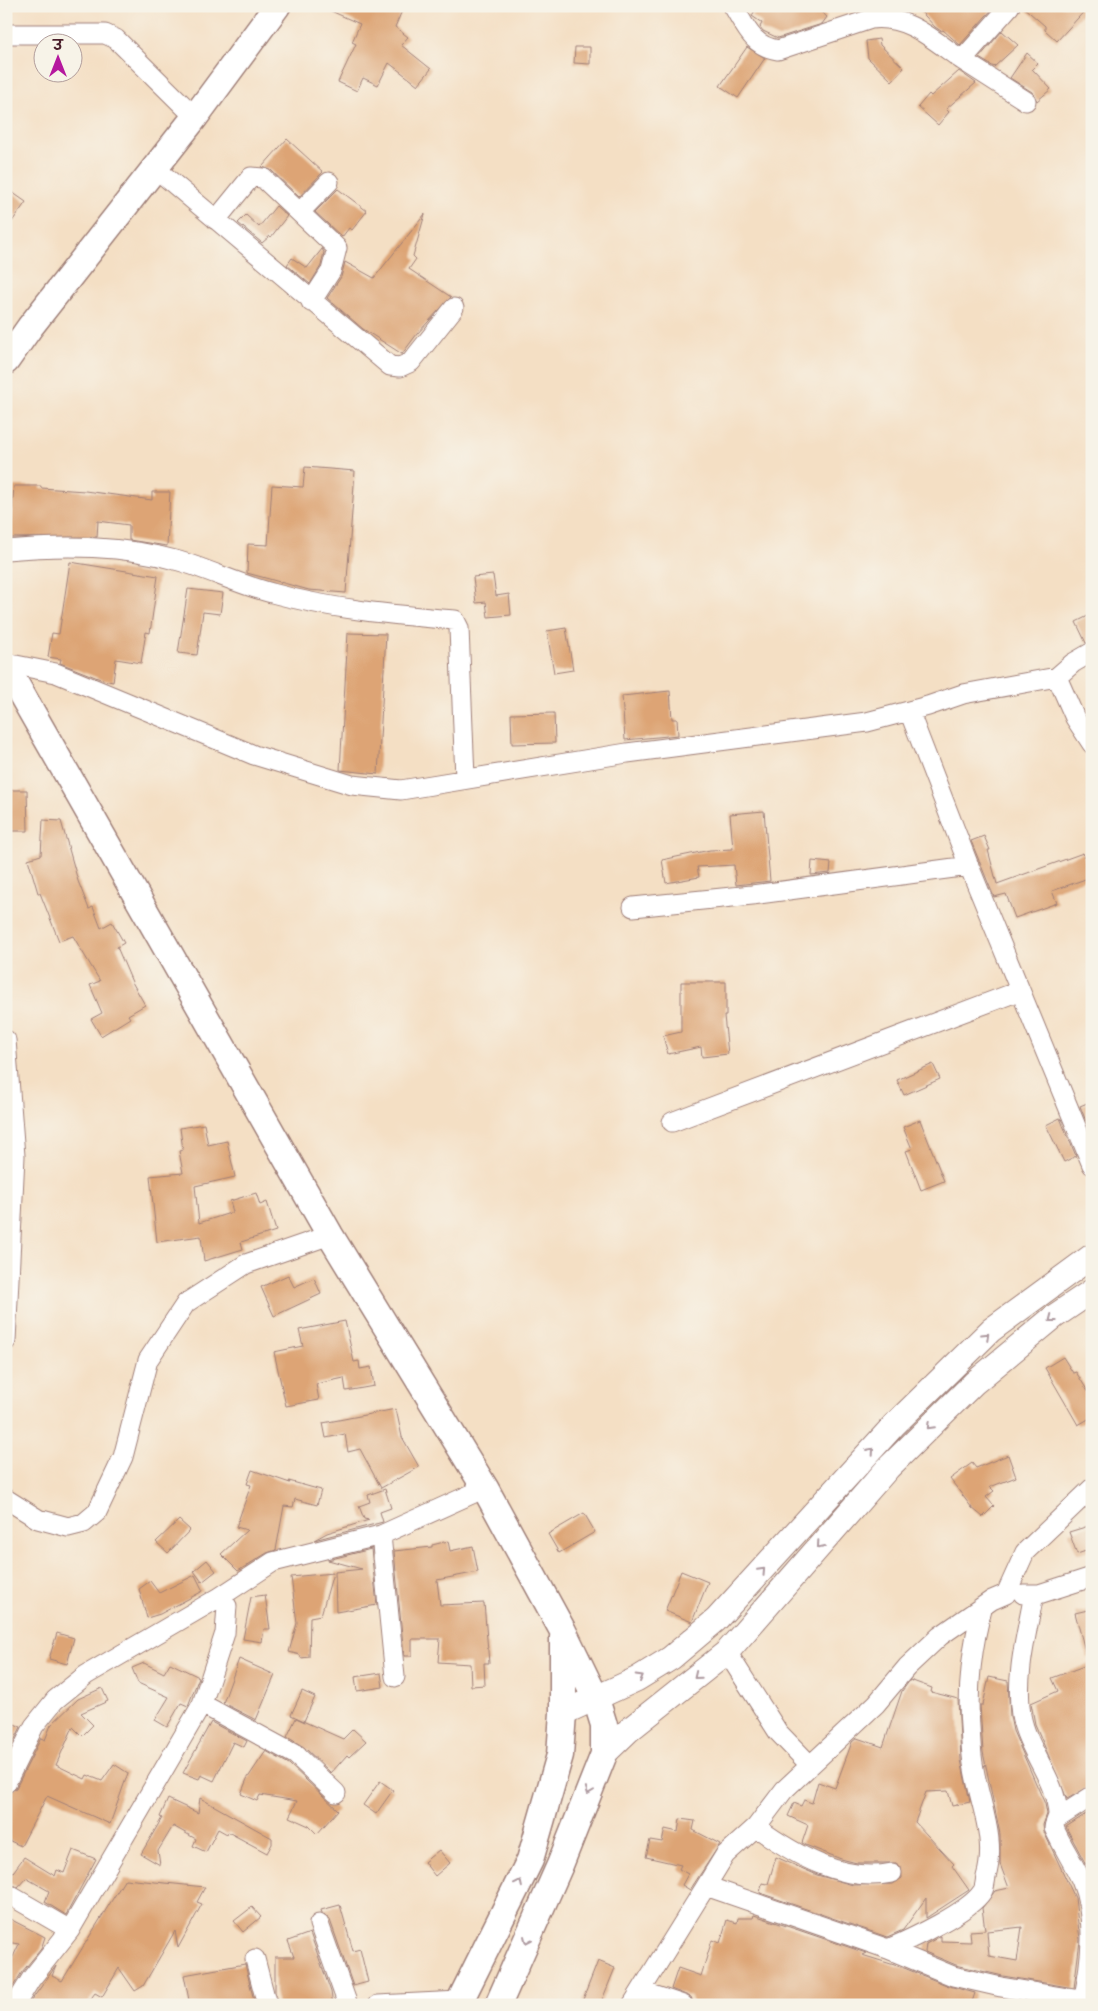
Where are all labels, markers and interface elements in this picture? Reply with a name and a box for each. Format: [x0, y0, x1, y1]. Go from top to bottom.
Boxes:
north arrow [32, 32, 82, 82]
text: उ [51, 37, 64, 54]
one-way arrow [1049, 1313, 1058, 1321]
one-way arrow [980, 1333, 989, 1342]
one-way arrow [927, 1420, 936, 1429]
one-way arrow [865, 1448, 874, 1457]
one-way arrow [817, 1539, 825, 1548]
one-way arrow [756, 1568, 765, 1577]
one-way arrow [694, 1670, 703, 1678]
one-way arrow [634, 1674, 643, 1684]
one-way arrow [585, 1786, 595, 1794]
one-way arrow [513, 1879, 523, 1888]
one-way arrow [522, 1935, 533, 1944]

